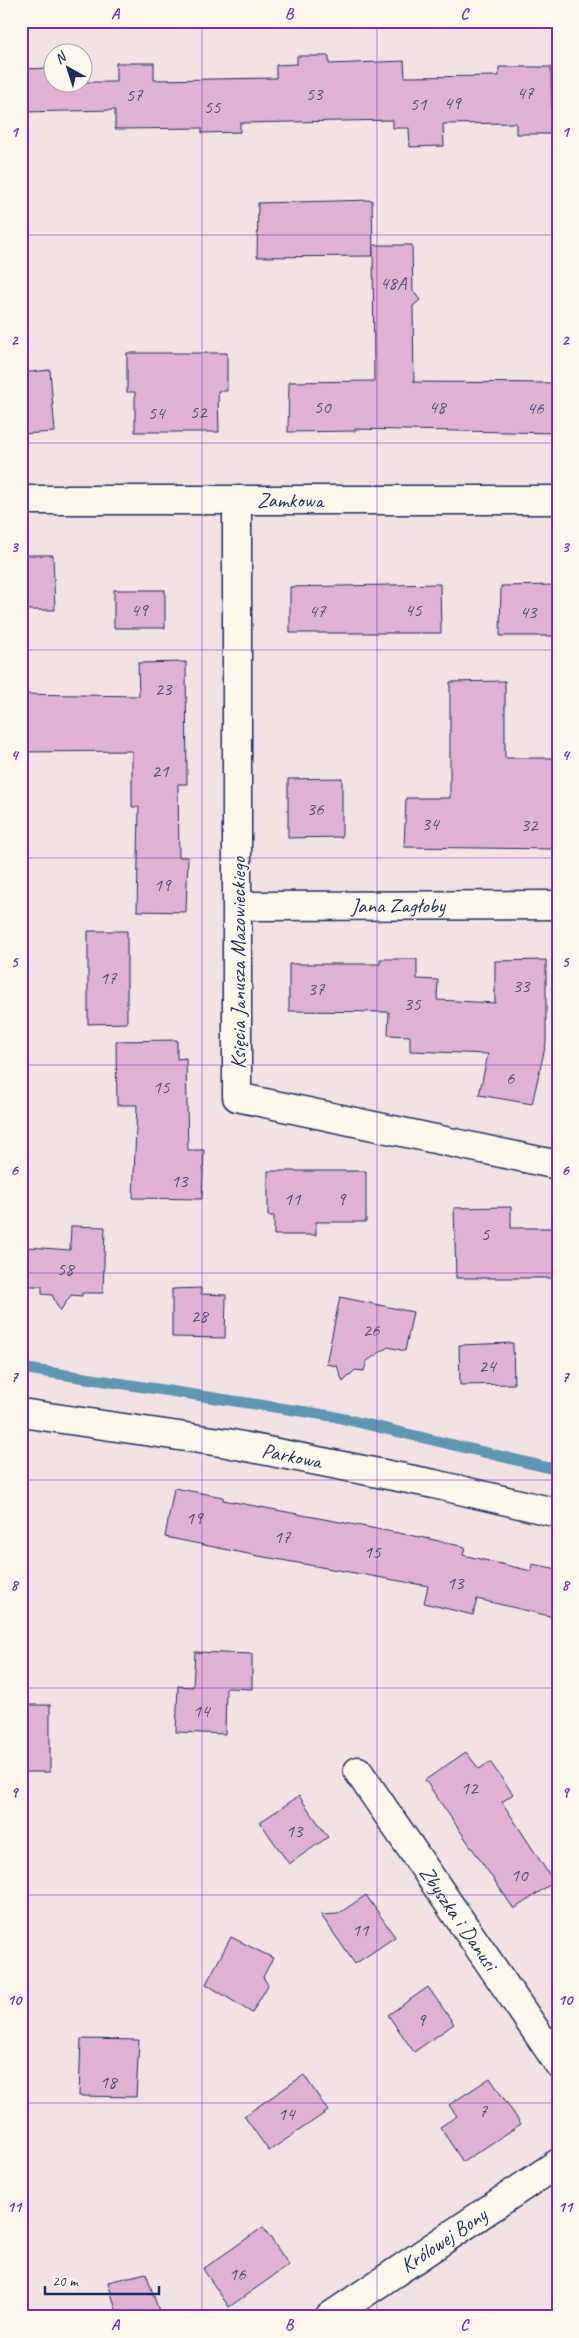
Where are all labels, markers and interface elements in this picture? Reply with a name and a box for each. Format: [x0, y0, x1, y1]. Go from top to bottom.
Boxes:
text: A [111, 4, 121, 24]
text: B [285, 4, 295, 24]
text: C [460, 4, 470, 24]
north arrow [42, 42, 92, 92]
text: N [51, 47, 71, 68]
house number: 47 [516, 81, 535, 105]
house number: 53 [305, 82, 324, 106]
house number: 57 [125, 83, 144, 107]
house number: 49 [443, 91, 462, 115]
house number: 51 [409, 92, 428, 116]
house number: 55 [203, 95, 222, 119]
text: 1 [10, 122, 19, 142]
text: 1 [561, 122, 570, 142]
house number: 48A [380, 271, 408, 295]
text: 2 [10, 330, 19, 350]
text: 2 [561, 330, 570, 350]
house number: 50 [313, 395, 332, 419]
house number: 48 [428, 395, 448, 419]
house number: 46 [526, 396, 545, 420]
house number: 52 [189, 400, 208, 424]
house number: 54 [147, 401, 167, 425]
street label: Zamkowa [257, 487, 325, 513]
text: 3 [10, 537, 19, 557]
text: 3 [561, 537, 570, 557]
house number: 49 [130, 598, 149, 622]
house number: 45 [404, 598, 423, 622]
house number: 47 [308, 599, 327, 623]
house number: 43 [519, 600, 538, 624]
house number: 23 [154, 677, 173, 701]
text: 4 [10, 745, 19, 765]
text: 4 [561, 745, 570, 765]
house number: 21 [151, 759, 170, 783]
house number: 36 [306, 797, 325, 821]
house number: 34 [421, 812, 441, 836]
house number: 32 [520, 813, 539, 837]
street label: Księcia Janusza Mazowieckiego [225, 855, 251, 1069]
house number: 19 [153, 873, 172, 897]
street label: Jana Zagłoby [350, 892, 447, 919]
text: 5 [11, 952, 20, 972]
text: 5 [562, 952, 571, 972]
house number: 17 [99, 966, 118, 990]
house number: 33 [512, 974, 531, 998]
house number: 37 [307, 977, 326, 1001]
house number: 35 [403, 992, 422, 1016]
house number: 6 [506, 1066, 516, 1090]
house number: 15 [152, 1075, 171, 1099]
text: 6 [10, 1160, 19, 1180]
text: 6 [561, 1160, 570, 1180]
house number: 13 [170, 1169, 189, 1193]
house number: 11 [283, 1187, 302, 1211]
house number: 9 [337, 1187, 347, 1211]
house number: 5 [481, 1222, 491, 1246]
house number: 58 [56, 1257, 76, 1281]
house number: 28 [190, 1304, 210, 1328]
house number: 26 [362, 1318, 381, 1342]
house number: 24 [478, 1354, 498, 1378]
text: 7 [10, 1367, 19, 1387]
text: 7 [561, 1367, 570, 1387]
street label: Parkowa [260, 1437, 326, 1475]
house number: 19 [185, 1506, 204, 1530]
house number: 17 [273, 1525, 292, 1549]
house number: 15 [363, 1540, 382, 1564]
house number: 13 [446, 1571, 465, 1595]
text: 8 [10, 1575, 19, 1595]
text: 8 [561, 1575, 570, 1595]
house number: 14 [192, 1699, 212, 1723]
house number: 12 [460, 1776, 479, 1800]
text: 9 [10, 1782, 19, 1802]
text: 9 [561, 1782, 570, 1802]
house number: 13 [285, 1819, 304, 1843]
street label: Zbyszka i Danusi [414, 1861, 505, 1978]
house number: 10 [510, 1863, 529, 1887]
house number: 11 [351, 1918, 370, 1942]
text: 10 [7, 1990, 23, 2010]
text: 10 [558, 1990, 574, 2010]
house number: 9 [417, 2008, 427, 2032]
house number: 18 [99, 2070, 119, 2094]
house number: 7 [479, 2099, 489, 2123]
house number: 14 [277, 2102, 297, 2126]
text: 11 [7, 2197, 23, 2217]
text: 11 [558, 2197, 574, 2217]
street label: Królowej Bony [395, 2201, 493, 2278]
house number: 16 [228, 2262, 247, 2286]
scale bar [45, 2263, 159, 2295]
text: 20 m [52, 2272, 79, 2291]
text: A [111, 2315, 121, 2335]
text: B [285, 2315, 295, 2335]
text: C [460, 2315, 470, 2335]

